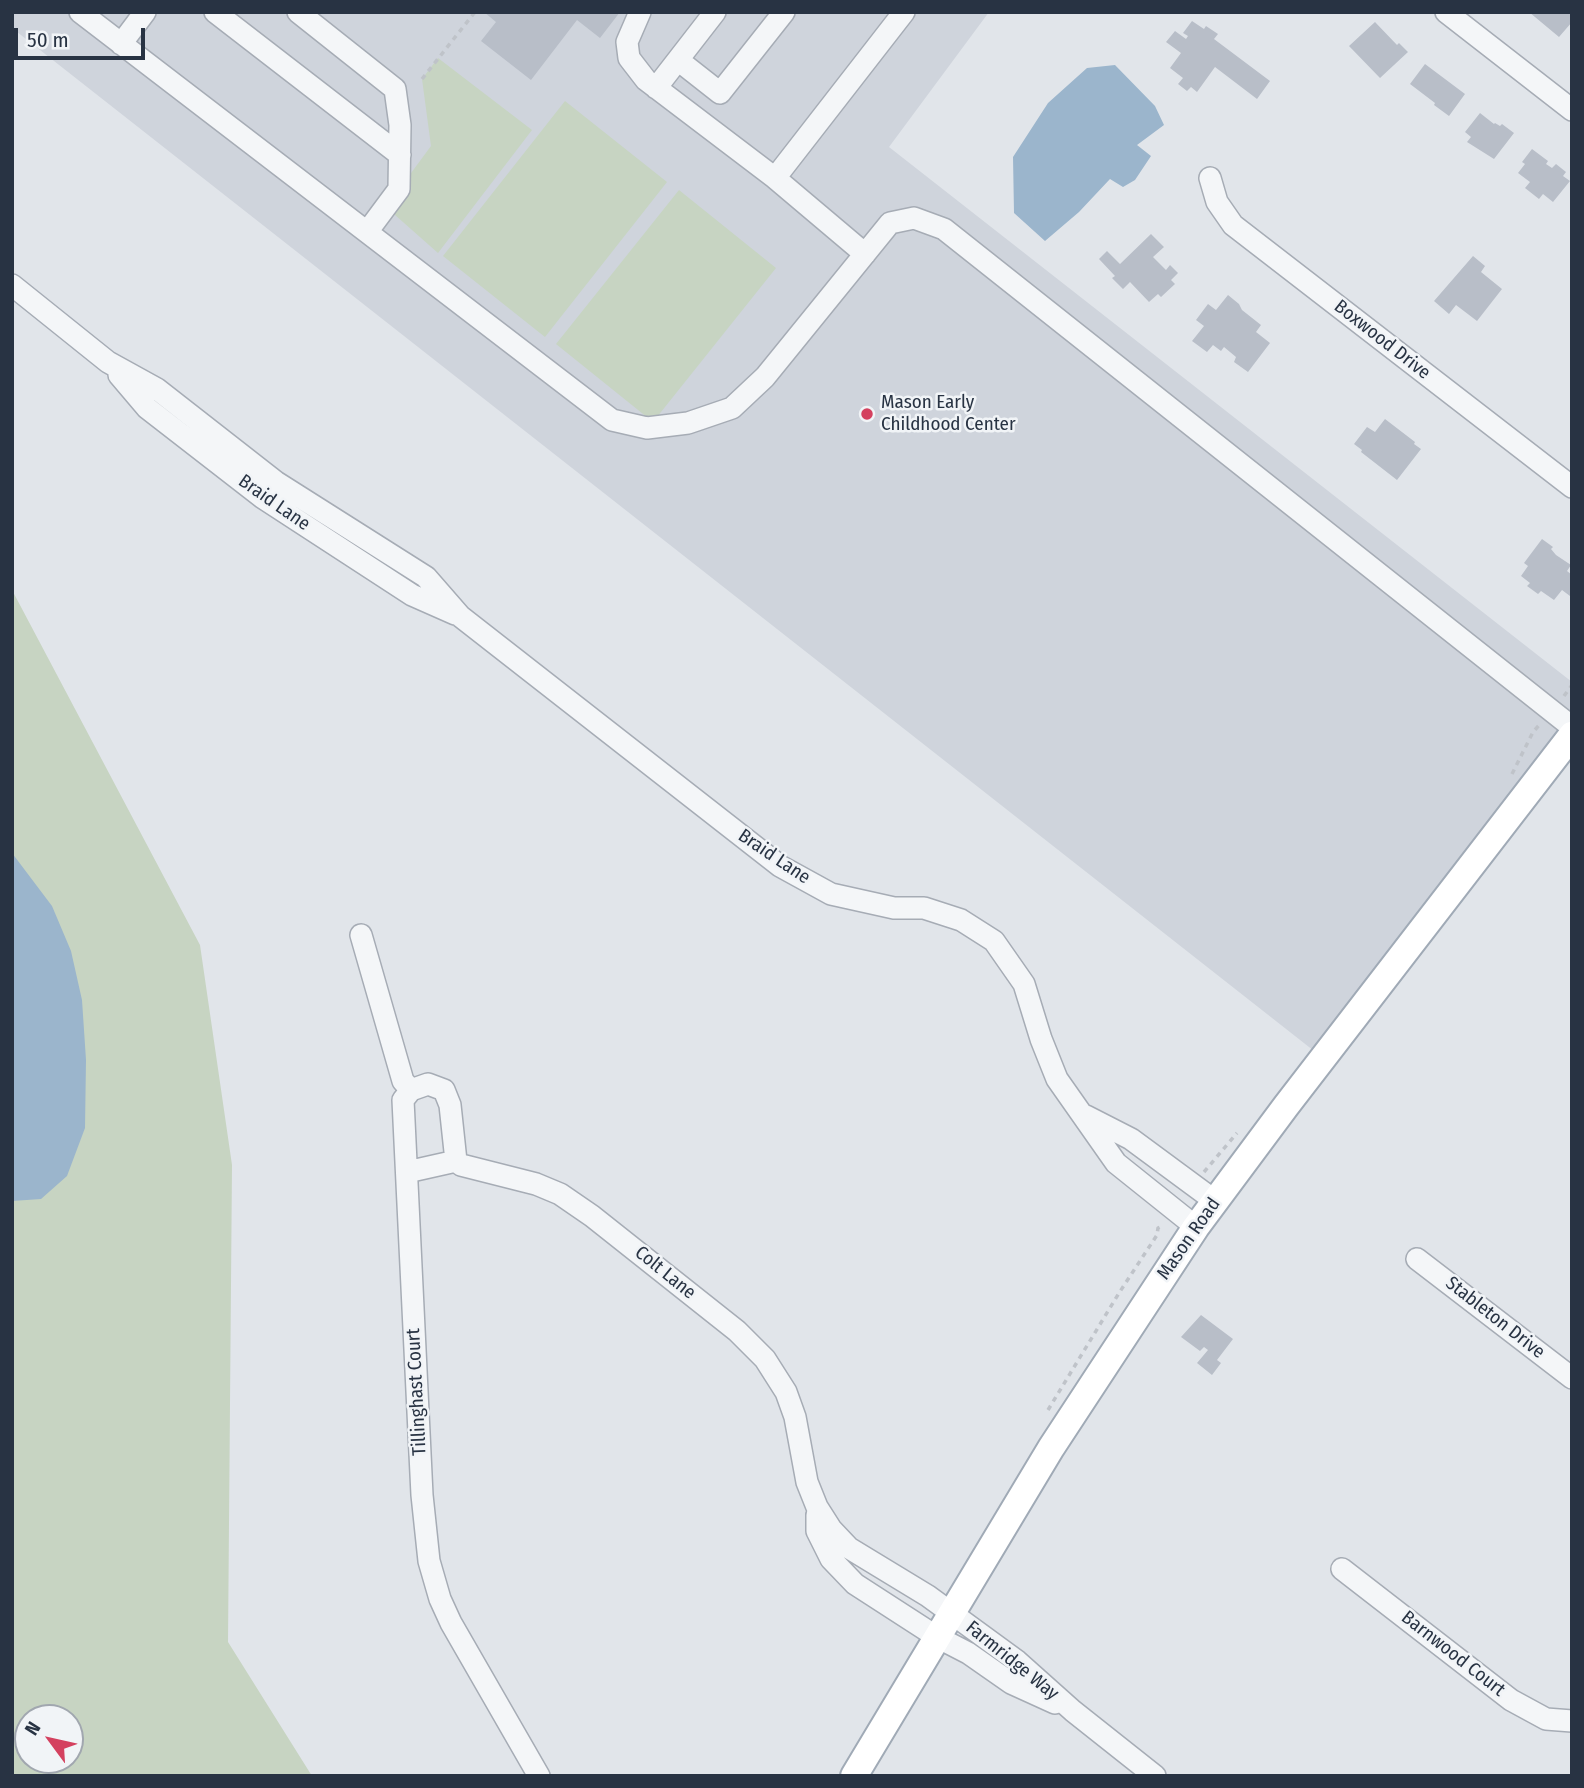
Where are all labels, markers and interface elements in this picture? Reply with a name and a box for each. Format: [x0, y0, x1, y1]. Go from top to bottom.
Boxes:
scale bar [18, 14, 149, 58]
text: 50 m [27, 27, 69, 53]
street label: Boxwood Drive [1329, 295, 1435, 385]
place label: Mason Early Childhood Center [881, 392, 1016, 436]
marker: Mason Early Childhood Center [859, 406, 875, 422]
street label: Braid Lane [234, 470, 314, 536]
street label: Braid Lane [734, 825, 814, 889]
street label: Mason Road [1153, 1194, 1225, 1284]
street label: Colt Lane [630, 1241, 700, 1305]
street label: Stableton Drive [1441, 1272, 1549, 1364]
street label: Tillinghast Court [402, 1328, 432, 1456]
street label: Barnwood Court [1397, 1606, 1509, 1702]
street label: Farmridge Way [961, 1617, 1063, 1705]
north arrow [14, 1704, 84, 1774]
text: N [20, 1717, 45, 1739]

